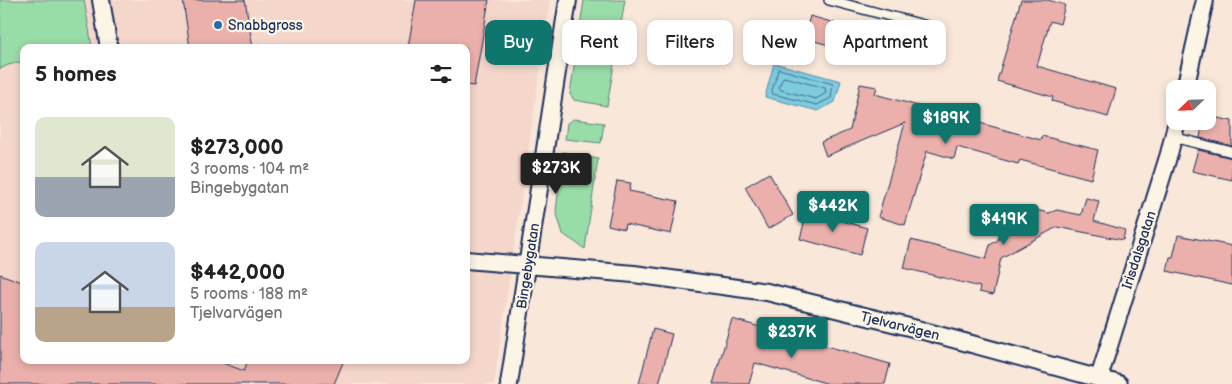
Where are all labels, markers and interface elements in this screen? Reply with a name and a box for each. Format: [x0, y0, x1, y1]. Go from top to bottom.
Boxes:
place label: Snabbgross [228, 17, 303, 34]
marker: Snabbgross [212, 19, 224, 31]
chip: Buy [485, 20, 552, 65]
chip: Rent [562, 20, 637, 65]
chip: Filters [647, 20, 733, 65]
chip: New [743, 20, 815, 65]
chip: Apartment [825, 20, 946, 65]
icon: filters [427, 60, 455, 88]
text: 5 homes [35, 62, 117, 87]
north arrow [1166, 80, 1216, 130]
map controls [1166, 80, 1216, 130]
pin: $189K [911, 102, 981, 145]
text: $189K [922, 109, 970, 128]
text: $273,000 [190, 135, 284, 160]
icon: home [75, 137, 135, 197]
pin: $273K [521, 152, 591, 195]
text: $273K [532, 159, 580, 178]
text: 3 rooms · 104 m² [190, 160, 309, 179]
text: Bingebygatan [190, 179, 289, 198]
pin: $442K [798, 190, 868, 233]
text: $442K [808, 197, 858, 216]
pin: $419K [969, 204, 1039, 246]
street label: Irisdalsgatan [1118, 209, 1160, 291]
text: $419K [981, 210, 1027, 229]
street label: Bingebygatan [513, 222, 543, 310]
text: $442,000 [190, 260, 285, 285]
icon: home [75, 262, 135, 322]
text: 5 rooms · 188 m² [190, 285, 308, 304]
text: Tjelvarvägen [190, 304, 283, 323]
street label: Tjelvarvägen [859, 308, 941, 344]
pin: $237K [757, 316, 827, 359]
text: $237K [768, 323, 816, 342]

